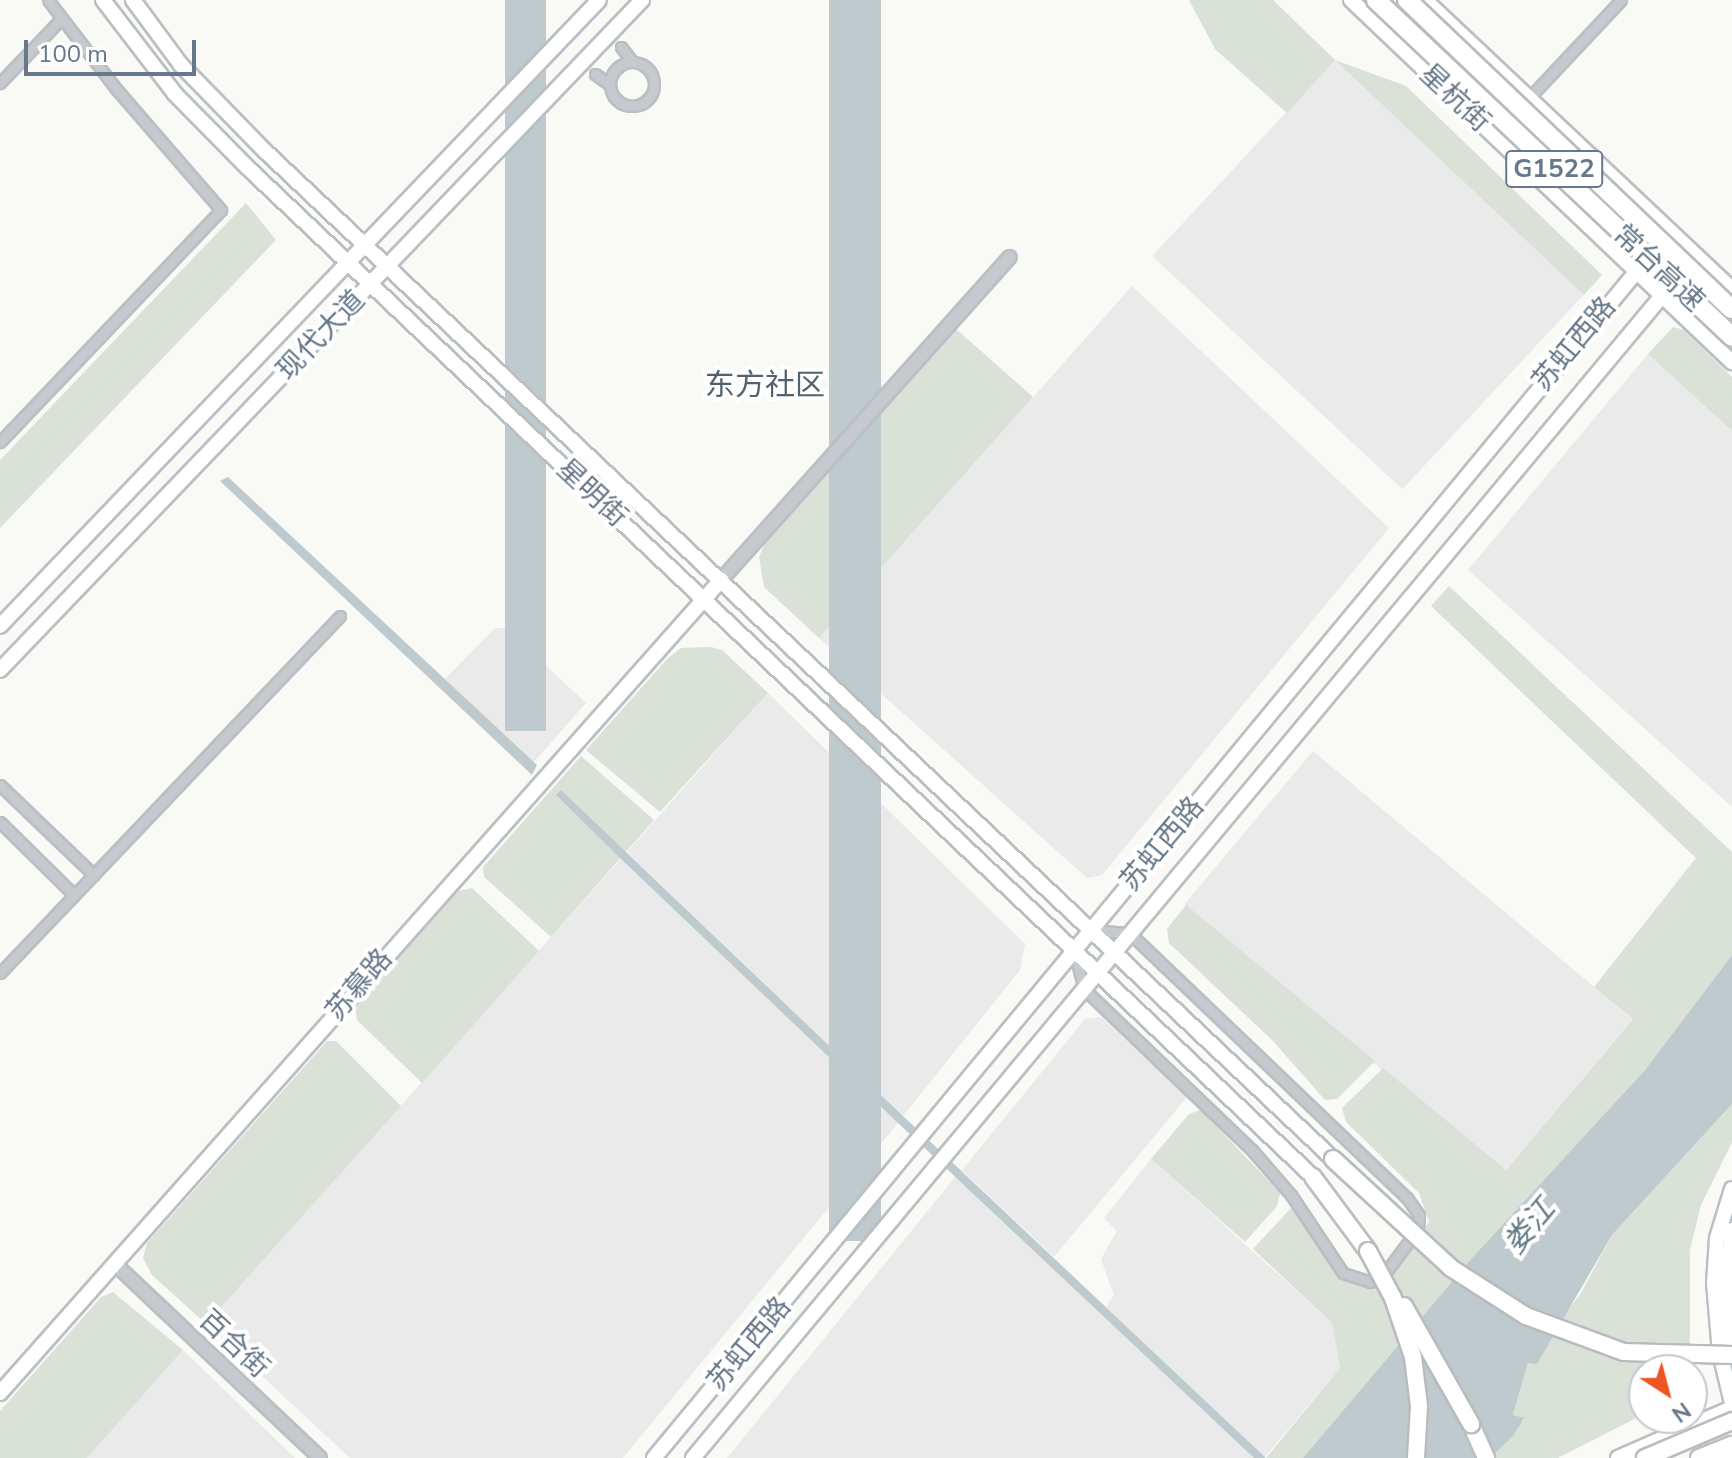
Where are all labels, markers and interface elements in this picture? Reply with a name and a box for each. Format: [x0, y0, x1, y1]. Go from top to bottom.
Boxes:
scale bar [28, 24, 200, 74]
text: 100 m [38, 38, 108, 70]
street label: 星杭街 [1413, 57, 1497, 139]
road number: G1522 [1504, 147, 1604, 191]
street label: 常台高速 [1607, 218, 1711, 318]
street label: 现代大道 [270, 283, 372, 387]
street label: 苏虹西路 [1525, 290, 1623, 398]
district label: 东方社区 [705, 368, 825, 404]
street label: 星明街 [550, 452, 634, 534]
street label: 苏虹西路 [1113, 790, 1211, 898]
street label: 苏慕路 [319, 942, 399, 1028]
water label: 娄江 [1497, 1192, 1563, 1262]
street label: 苏虹西路 [700, 1290, 798, 1398]
street label: 百合街 [192, 1303, 276, 1385]
north arrow [1628, 1354, 1708, 1434]
text: N [1665, 1395, 1696, 1429]

